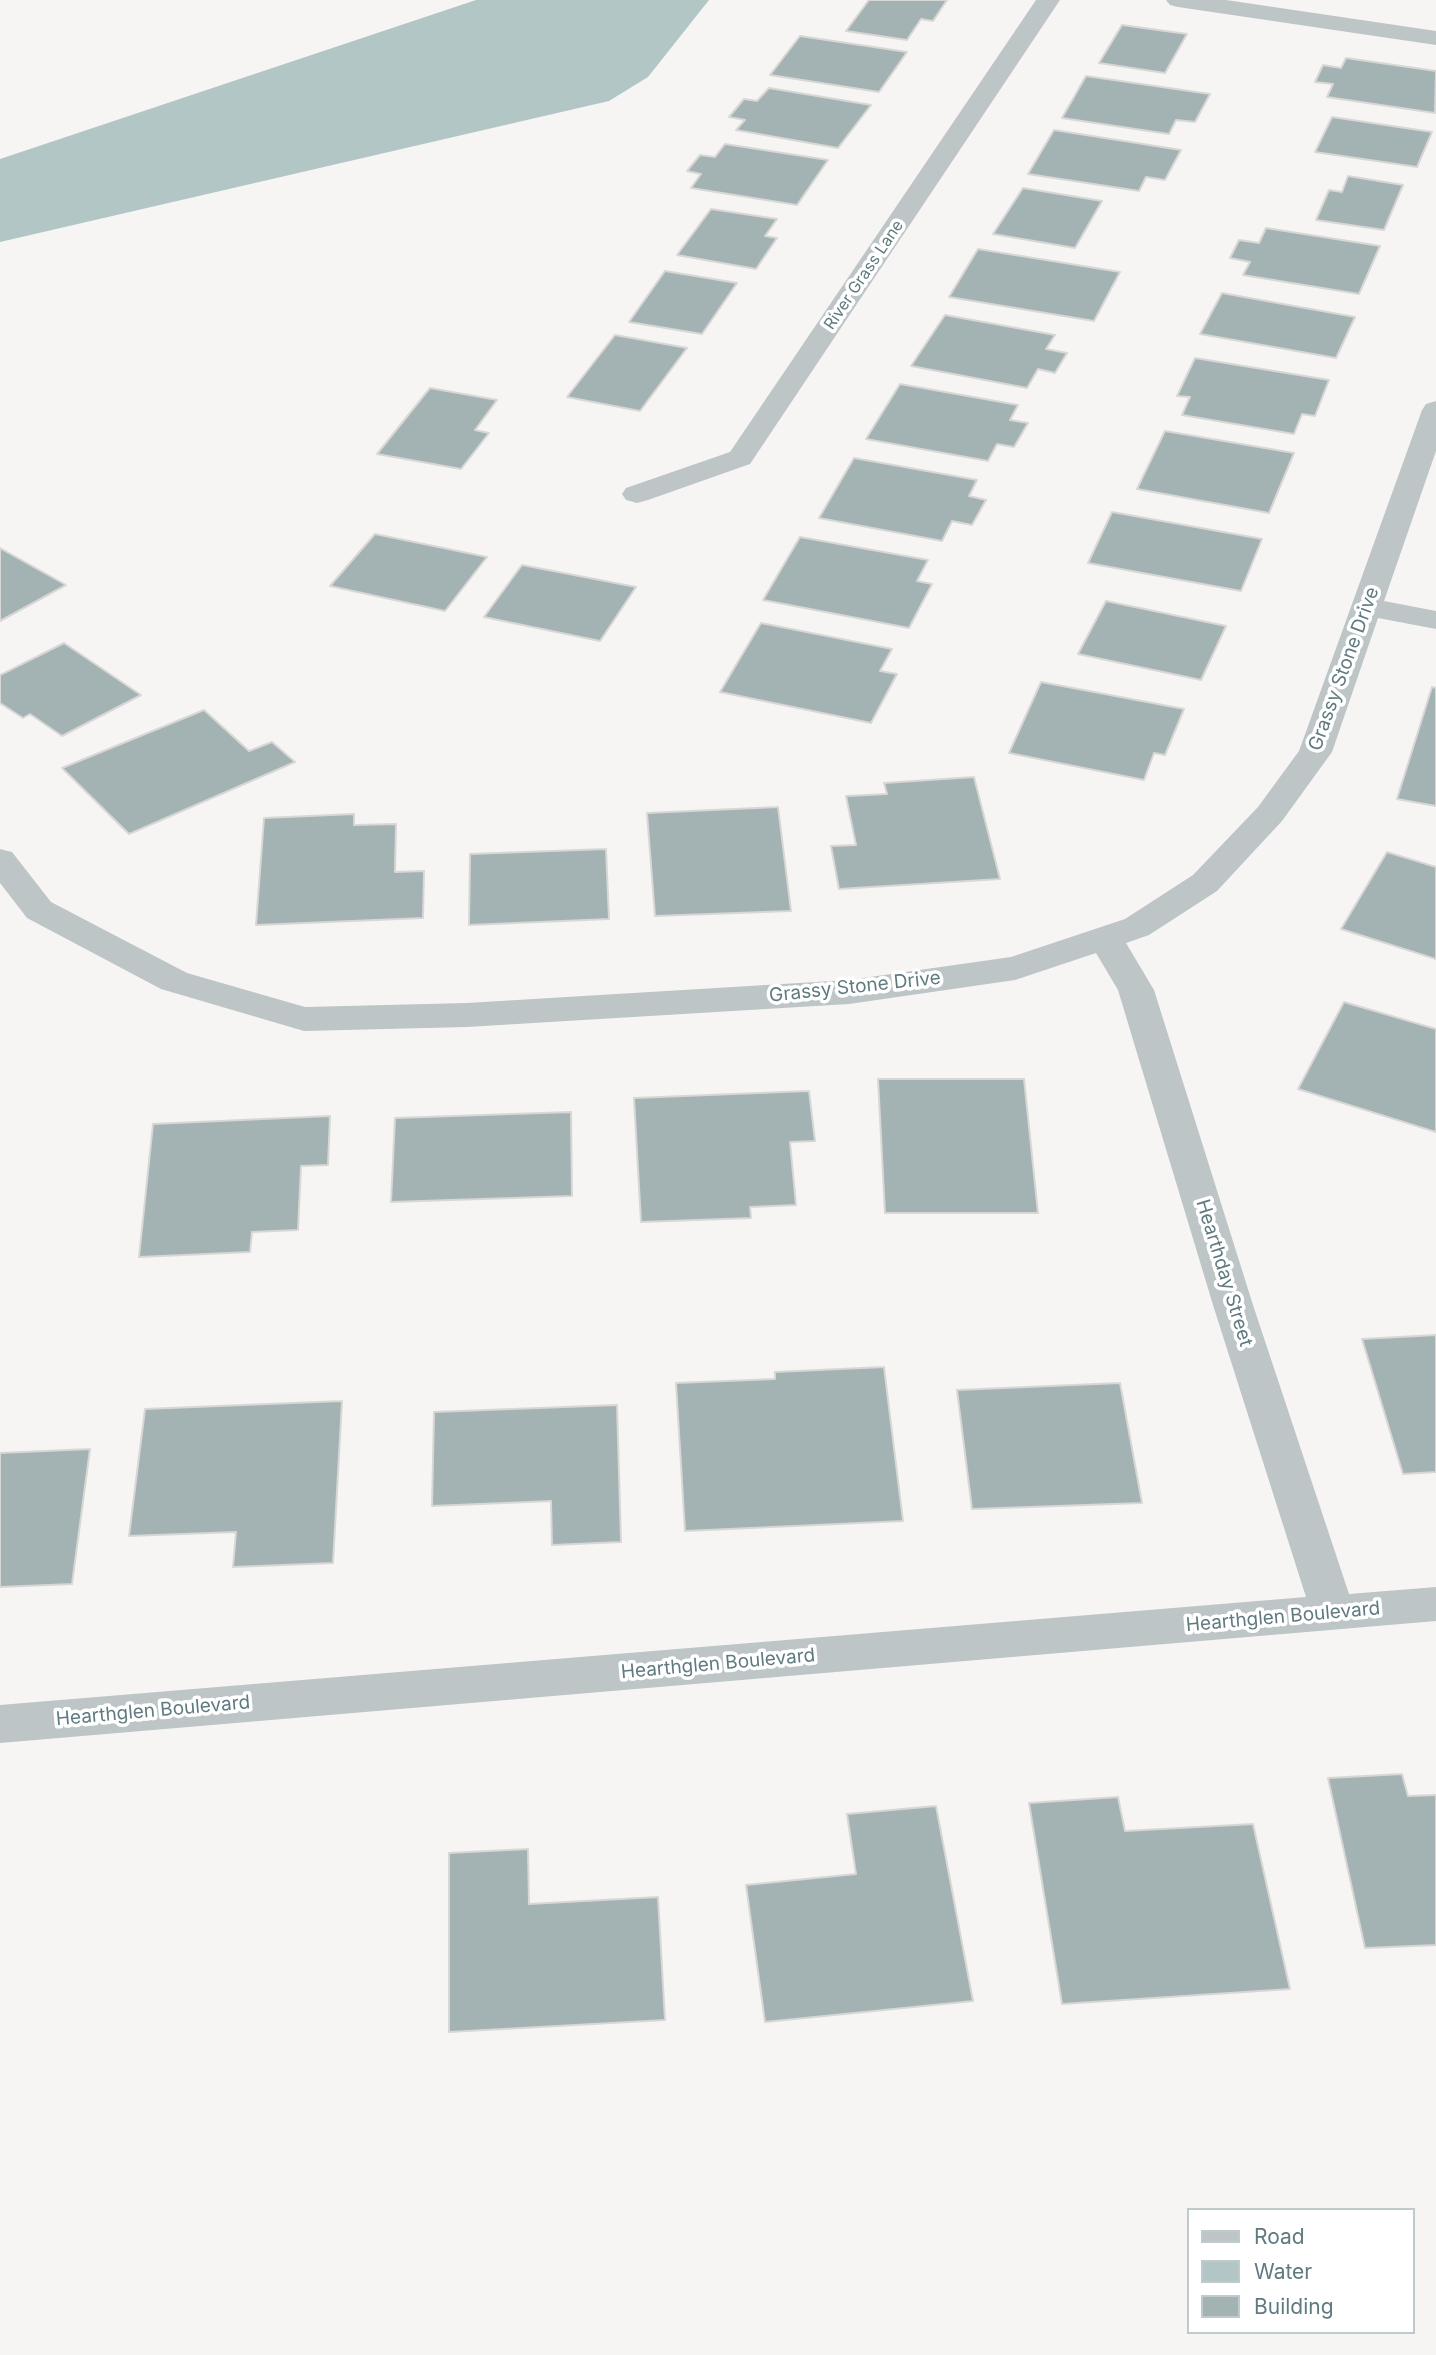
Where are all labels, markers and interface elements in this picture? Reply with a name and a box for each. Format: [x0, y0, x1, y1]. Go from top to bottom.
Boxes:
street label: River Grass Lane [820, 217, 908, 333]
street label: Grassy Stone Drive [1304, 584, 1384, 754]
street label: Grassy Stone Drive [768, 967, 942, 1007]
street label: Hearthday Street [1191, 1197, 1257, 1349]
street label: Hearthglen Boulevard [1185, 1597, 1381, 1637]
street label: Hearthglen Boulevard [620, 1644, 816, 1684]
street label: Hearthglen Boulevard [55, 1691, 251, 1731]
legend [1188, 2208, 1415, 2334]
text: Road [1254, 2224, 1305, 2249]
text: Water [1254, 2259, 1312, 2284]
text: Building [1254, 2294, 1334, 2319]

